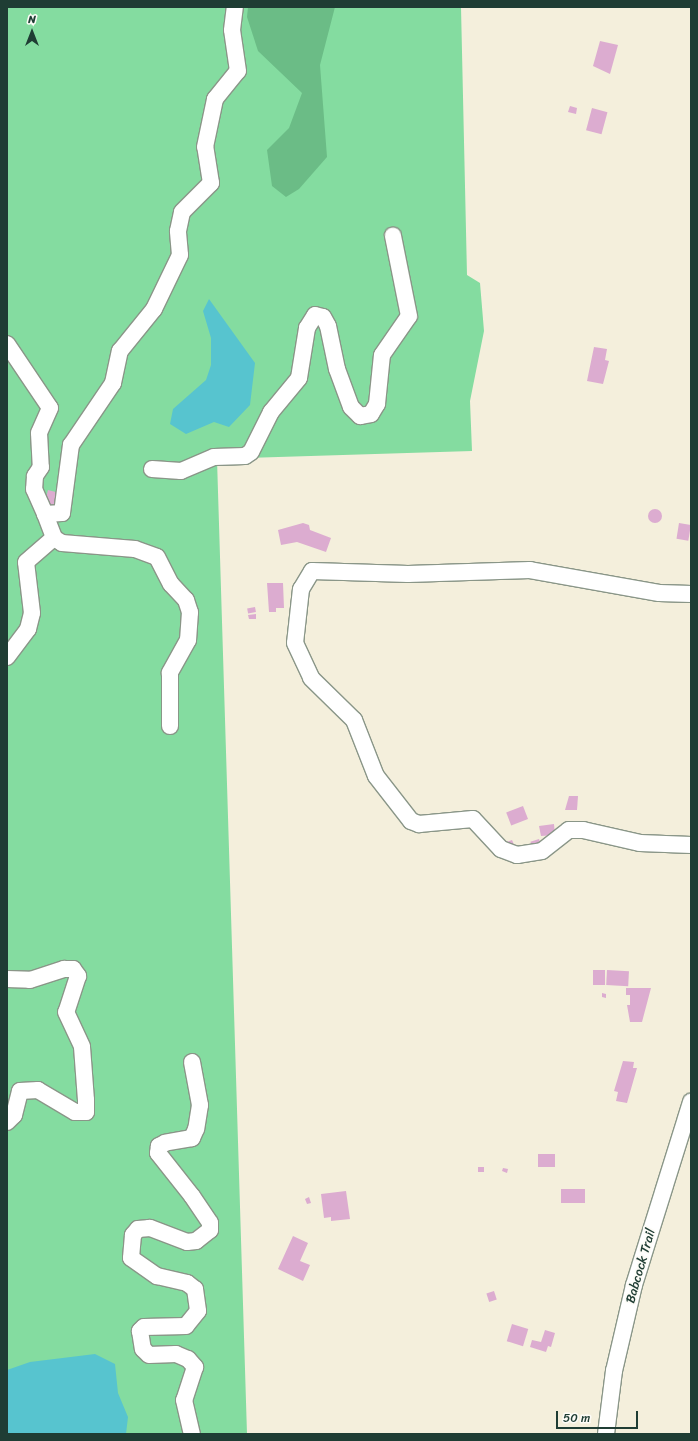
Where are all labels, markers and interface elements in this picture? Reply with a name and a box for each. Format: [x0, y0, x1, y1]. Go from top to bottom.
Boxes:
text: N [28, 10, 36, 29]
north arrow [12, 12, 52, 52]
street label: Babcock Trail [623, 1227, 659, 1305]
scale bar [558, 1403, 640, 1429]
text: 50 m [563, 1407, 590, 1429]

